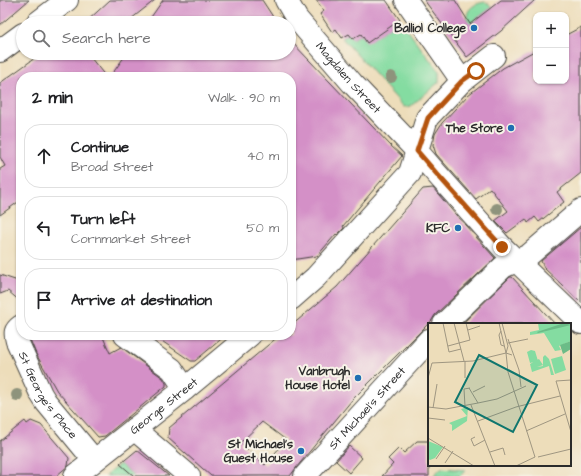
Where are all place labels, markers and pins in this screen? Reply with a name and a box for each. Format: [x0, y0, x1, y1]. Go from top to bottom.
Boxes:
place label: Balliol College [394, 20, 467, 39]
marker: Balliol College [469, 23, 479, 33]
place label: The Store [445, 120, 504, 137]
marker: The Store [506, 123, 516, 133]
place label: KFC [426, 220, 450, 237]
marker: KFC [453, 223, 463, 233]
place label: Vanbrugh House Hotel [285, 363, 351, 394]
marker: Vanbrugh House Hotel [353, 373, 363, 383]
place label: St Michael's Guest House [224, 436, 294, 467]
marker: St Michael's Guest House [296, 446, 306, 456]

